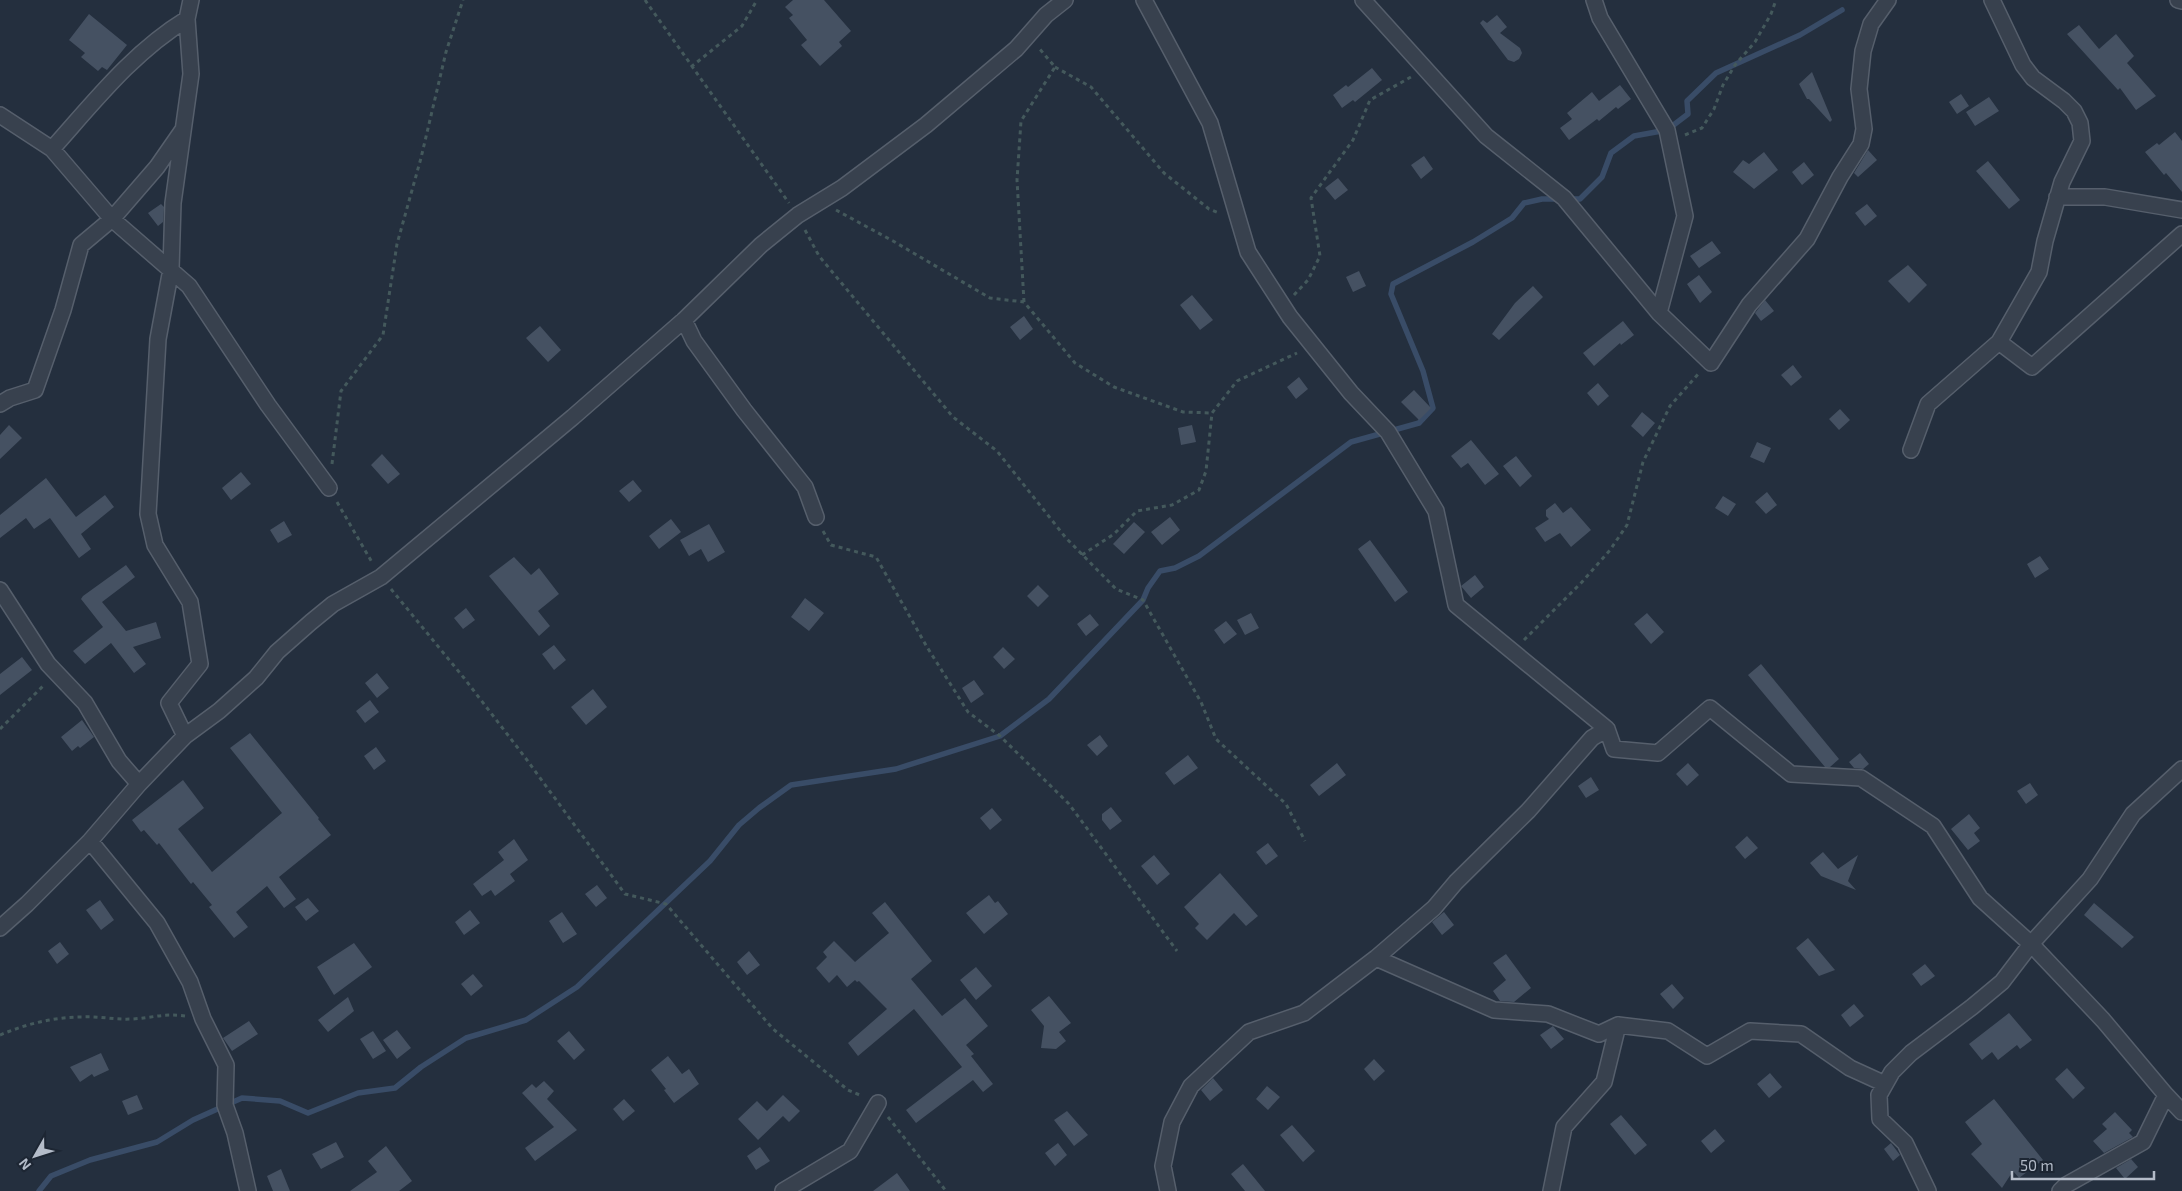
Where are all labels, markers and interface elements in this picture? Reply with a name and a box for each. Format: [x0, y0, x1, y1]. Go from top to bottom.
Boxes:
north arrow [10, 1131, 60, 1181]
scale bar [2012, 1148, 2154, 1180]
text: N [15, 1155, 34, 1174]
text: 50 m [2020, 1156, 2054, 1174]

